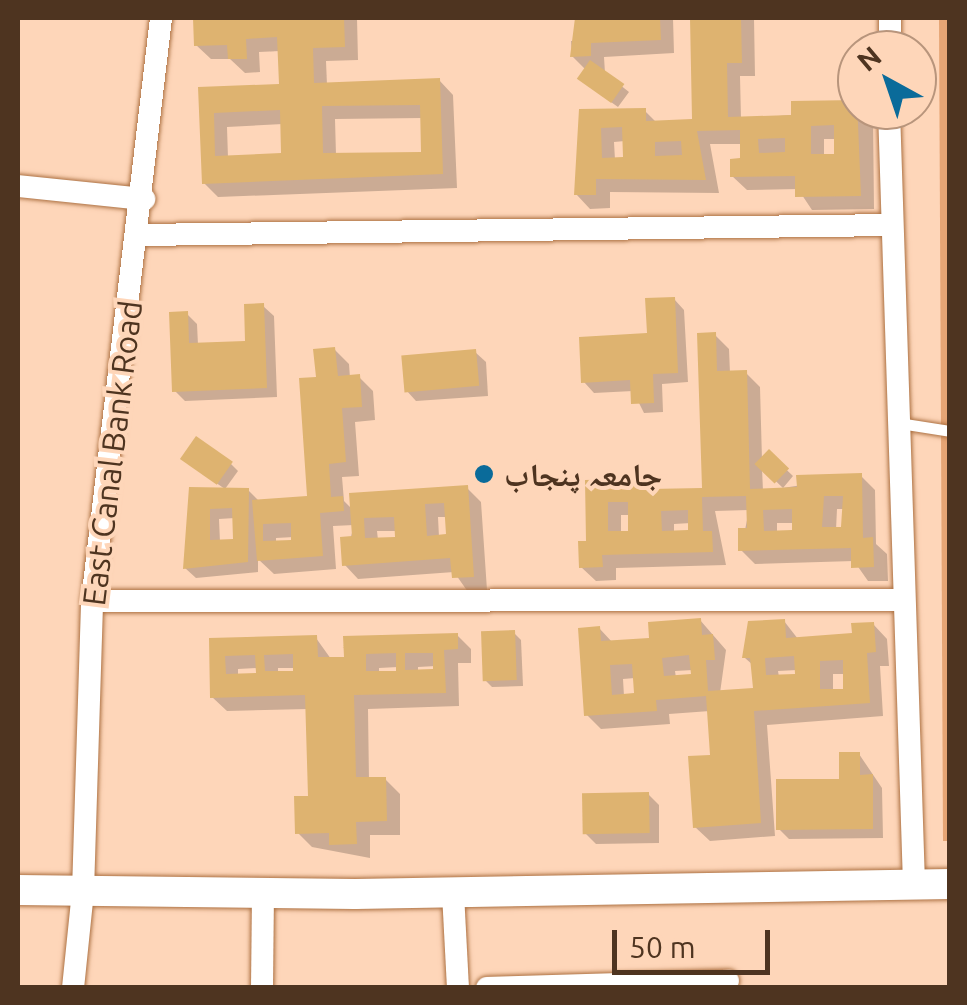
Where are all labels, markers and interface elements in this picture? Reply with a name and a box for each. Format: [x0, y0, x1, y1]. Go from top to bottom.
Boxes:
north arrow [837, 30, 937, 130]
text: N [851, 40, 887, 77]
street label: East Canal Bank Road [74, 298, 150, 608]
place label: جامعہ پنجاب [504, 455, 662, 493]
marker: جامعہ پنجاب [473, 463, 495, 485]
scale bar [617, 910, 774, 972]
text: 50 m [629, 930, 696, 964]

